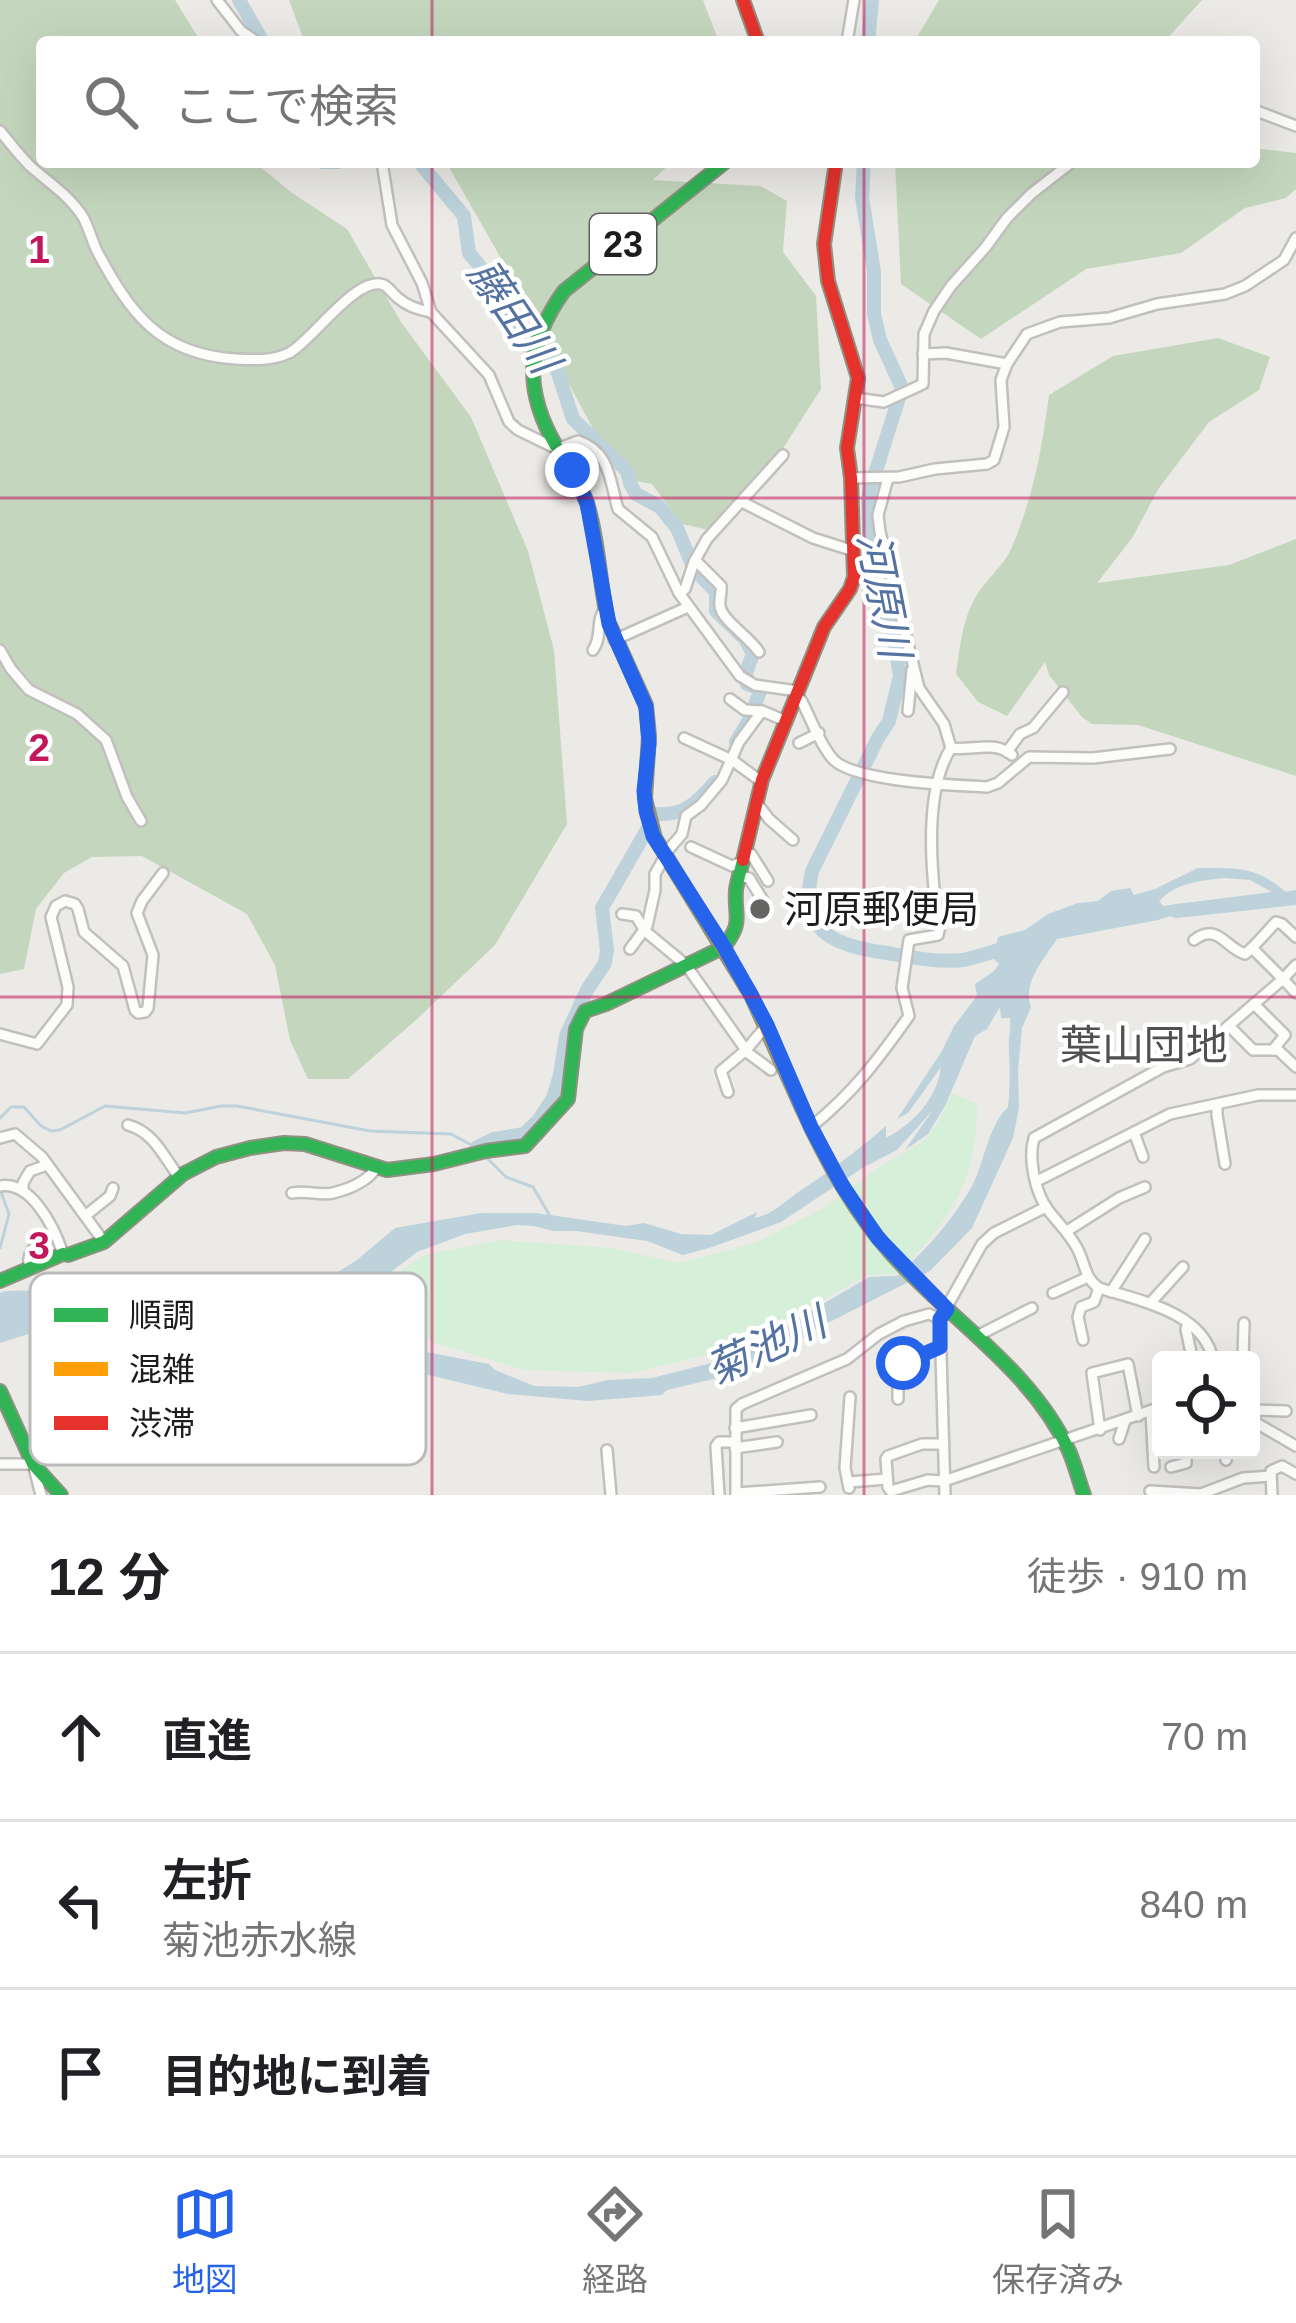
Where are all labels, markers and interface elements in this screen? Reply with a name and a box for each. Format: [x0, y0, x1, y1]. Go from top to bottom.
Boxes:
search box [36, 36, 1260, 168]
icon: search [78, 69, 144, 135]
text: ここで検索 [174, 81, 399, 132]
road number: 23 [590, 214, 656, 274]
text: 1 [28, 228, 50, 271]
water label: 藤田川 [459, 251, 571, 385]
route end [545, 443, 599, 497]
water label: 河原川 [849, 529, 920, 665]
text: 2 [28, 726, 50, 769]
place label: 河原郵便局 [784, 888, 979, 931]
marker: 河原郵便局 [747, 896, 773, 922]
district label: 葉山団地 [1060, 1022, 1228, 1069]
text: 3 [28, 1224, 50, 1267]
legend [30, 1273, 426, 1465]
water label: 菊池川 [699, 1296, 837, 1394]
text: 順調 [129, 1297, 195, 1334]
route start [876, 1336, 930, 1390]
text: 混雑 [129, 1351, 195, 1388]
map controls [1152, 1351, 1260, 1459]
button: locate [1152, 1351, 1260, 1459]
text: 渋滞 [129, 1405, 195, 1442]
text: 12 分 [48, 1549, 170, 1606]
text: 徒歩 · 910 m [1027, 1555, 1248, 1598]
icon: ahead [48, 1704, 114, 1770]
text: 直進 [162, 1715, 252, 1766]
text: 70 m [1161, 1715, 1248, 1758]
text: 左折 [162, 1855, 252, 1906]
icon: left [48, 1872, 114, 1938]
text: 840 m [1140, 1883, 1248, 1926]
text: 菊池赤水線 [162, 1919, 357, 1962]
icon: arrive [48, 2040, 114, 2106]
text: 目的地に到着 [162, 2051, 432, 2102]
tab: 地図 [172, 2181, 238, 2301]
tab: 経路 [582, 2181, 648, 2301]
tab: 保存済み [992, 2181, 1124, 2301]

